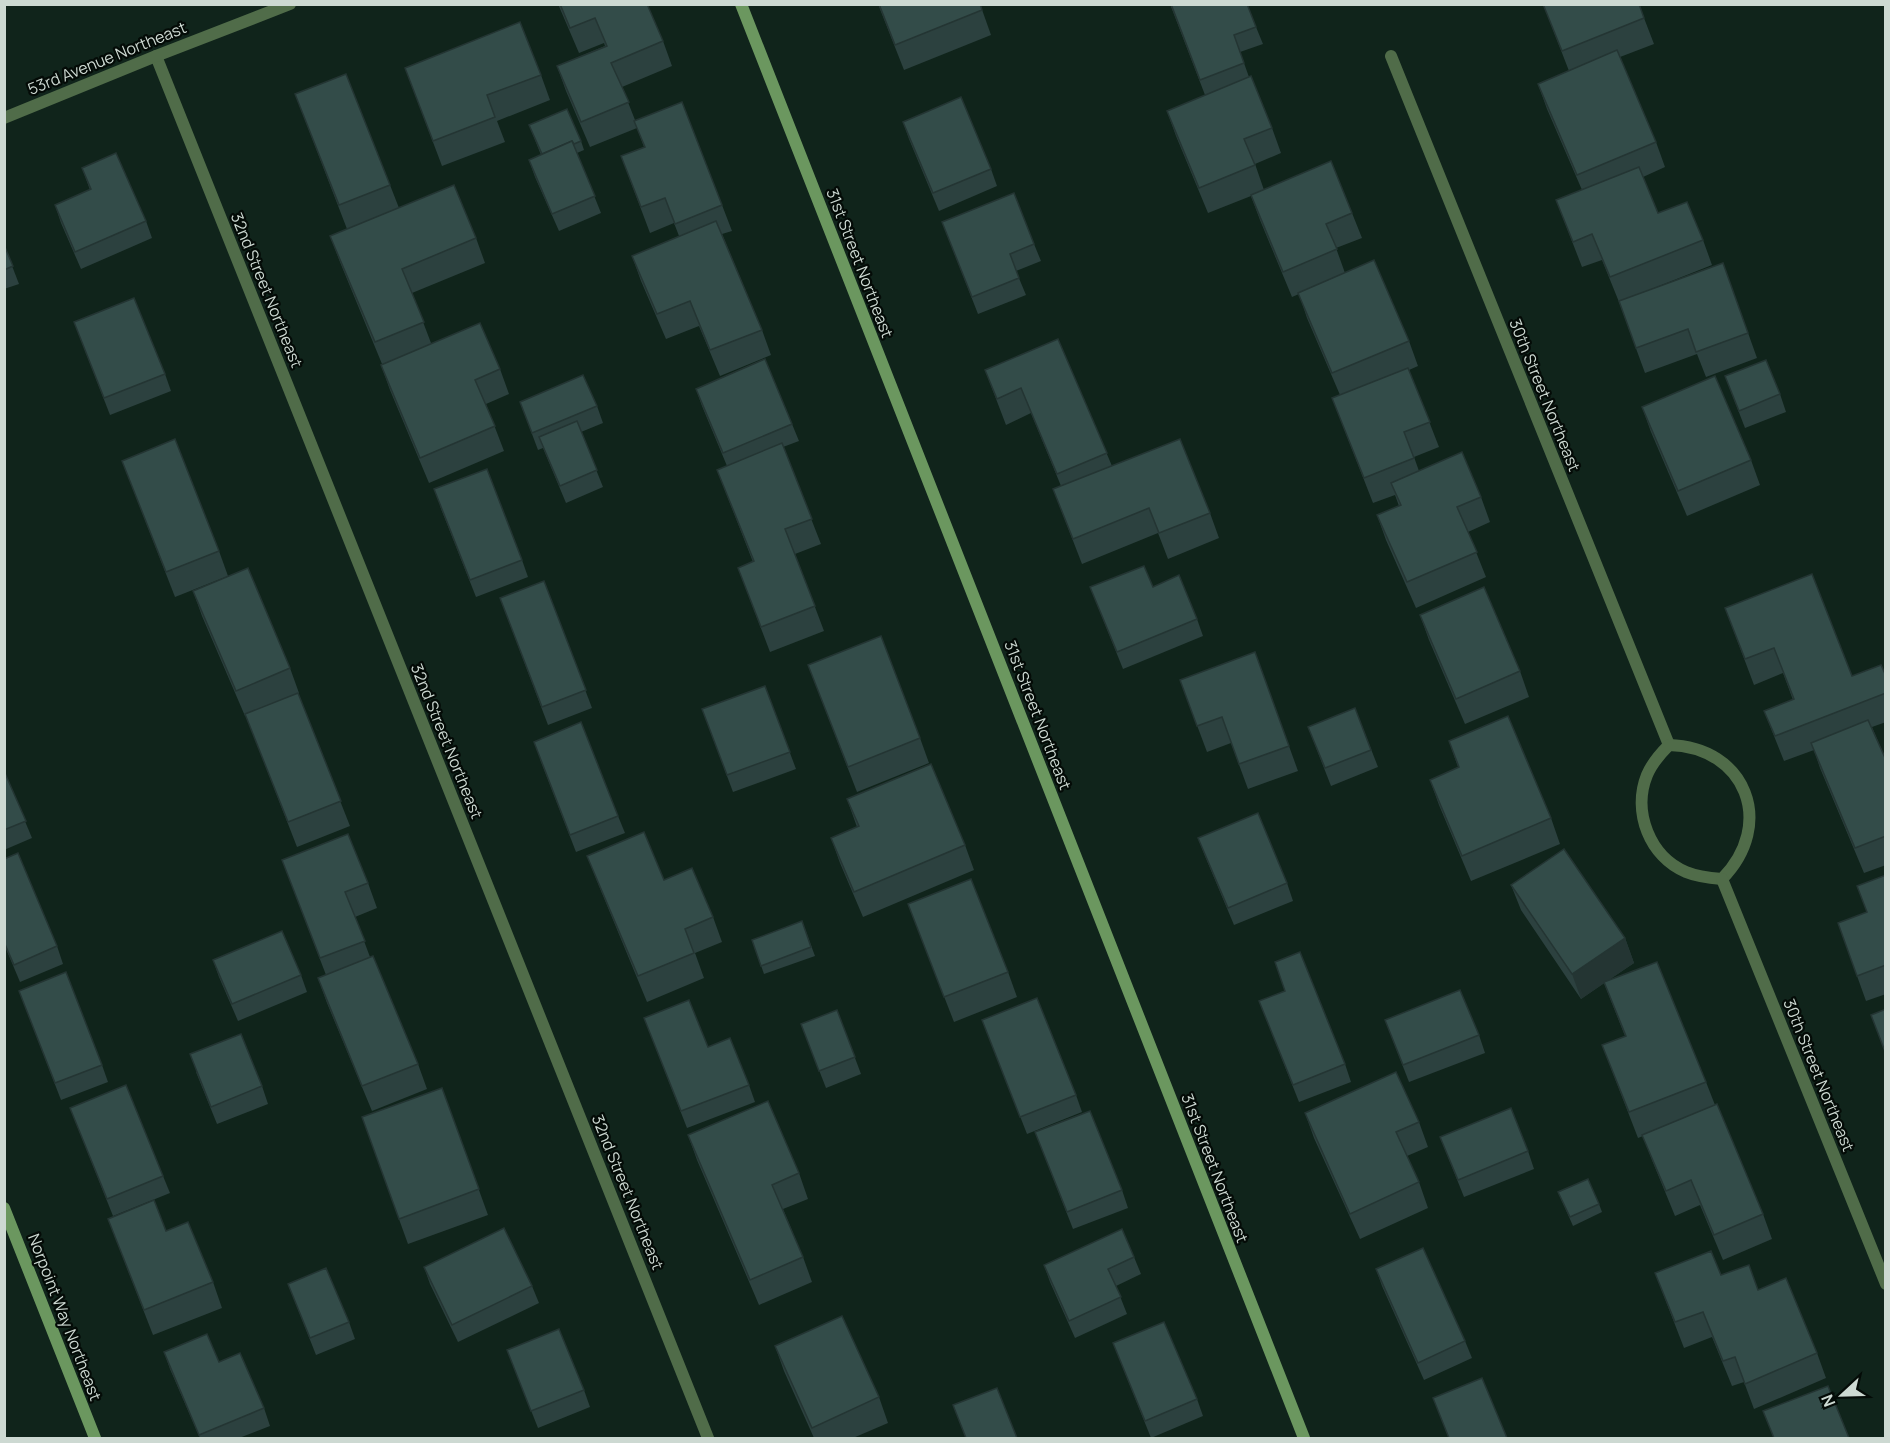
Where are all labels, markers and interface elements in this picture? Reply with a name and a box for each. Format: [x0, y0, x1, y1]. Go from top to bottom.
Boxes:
street label: 53rd Avenue Northeast [24, 16, 190, 100]
street label: 31st Street Northeast [821, 185, 899, 341]
street label: 32nd Street Northeast [226, 209, 308, 371]
street label: 30th Street Northeast [1504, 315, 1586, 475]
street label: 31st Street Northeast [999, 637, 1077, 793]
street label: 32nd Street Northeast [406, 660, 488, 822]
street label: 30th Street Northeast [1778, 995, 1860, 1155]
street label: 31st Street Northeast [1176, 1090, 1254, 1246]
street label: 32nd Street Northeast [587, 1111, 669, 1273]
street label: Norpoint Way Northeast [23, 1230, 107, 1404]
north arrow [1812, 1365, 1872, 1425]
text: N [1816, 1391, 1840, 1410]

